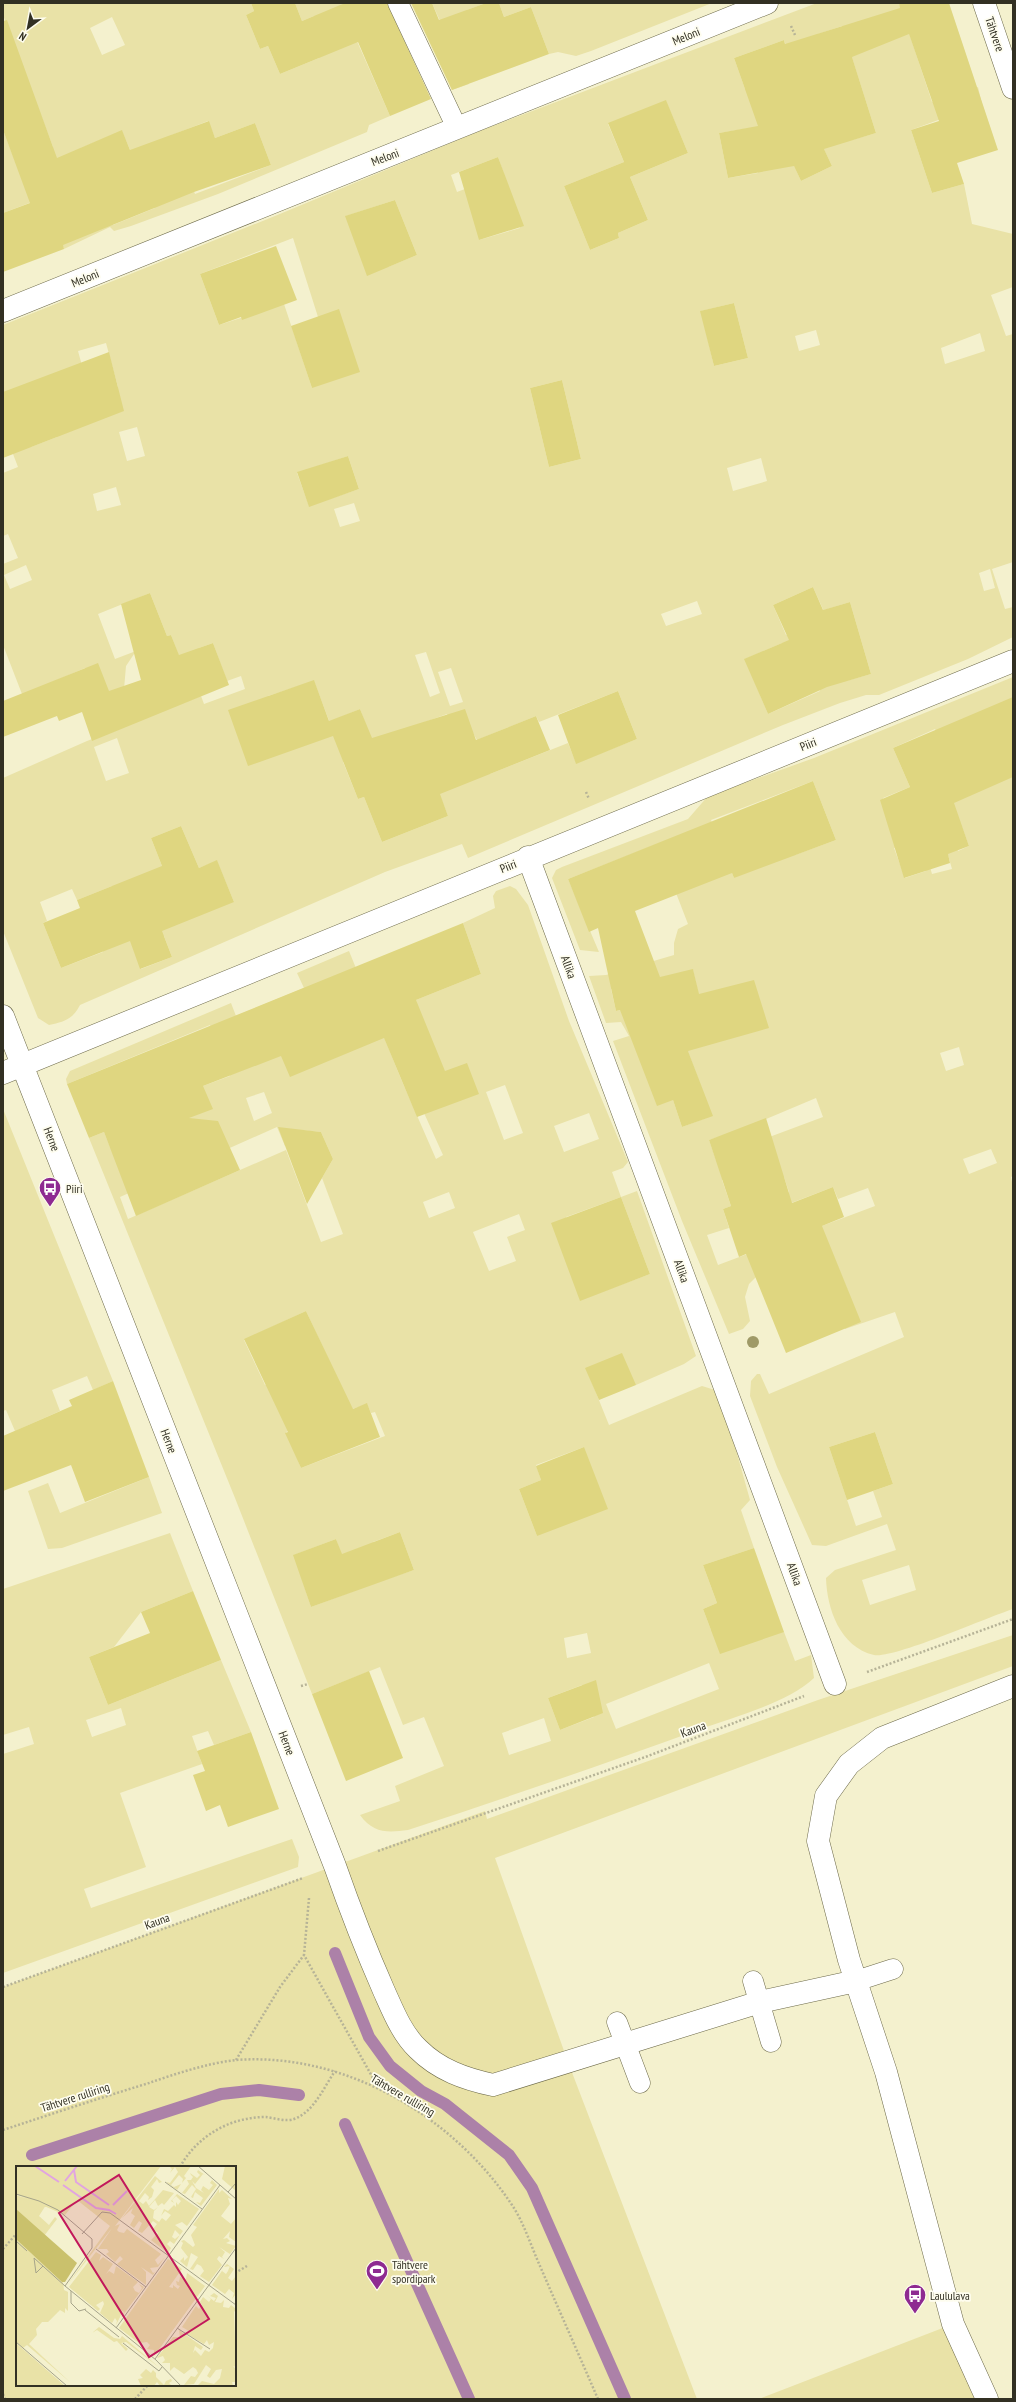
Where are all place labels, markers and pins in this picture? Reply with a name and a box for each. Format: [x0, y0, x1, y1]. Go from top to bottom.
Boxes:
bus stop icon: Piiri [37, 1175, 63, 1208]
place label: Piiri [66, 1181, 83, 1196]
place label: Tähtvere spordipark [392, 2257, 436, 2286]
sports icon: Tähtvere spordipark [364, 2258, 390, 2291]
bus stop icon: Laululava [902, 2282, 928, 2315]
place label: Laululava [930, 2288, 970, 2303]

